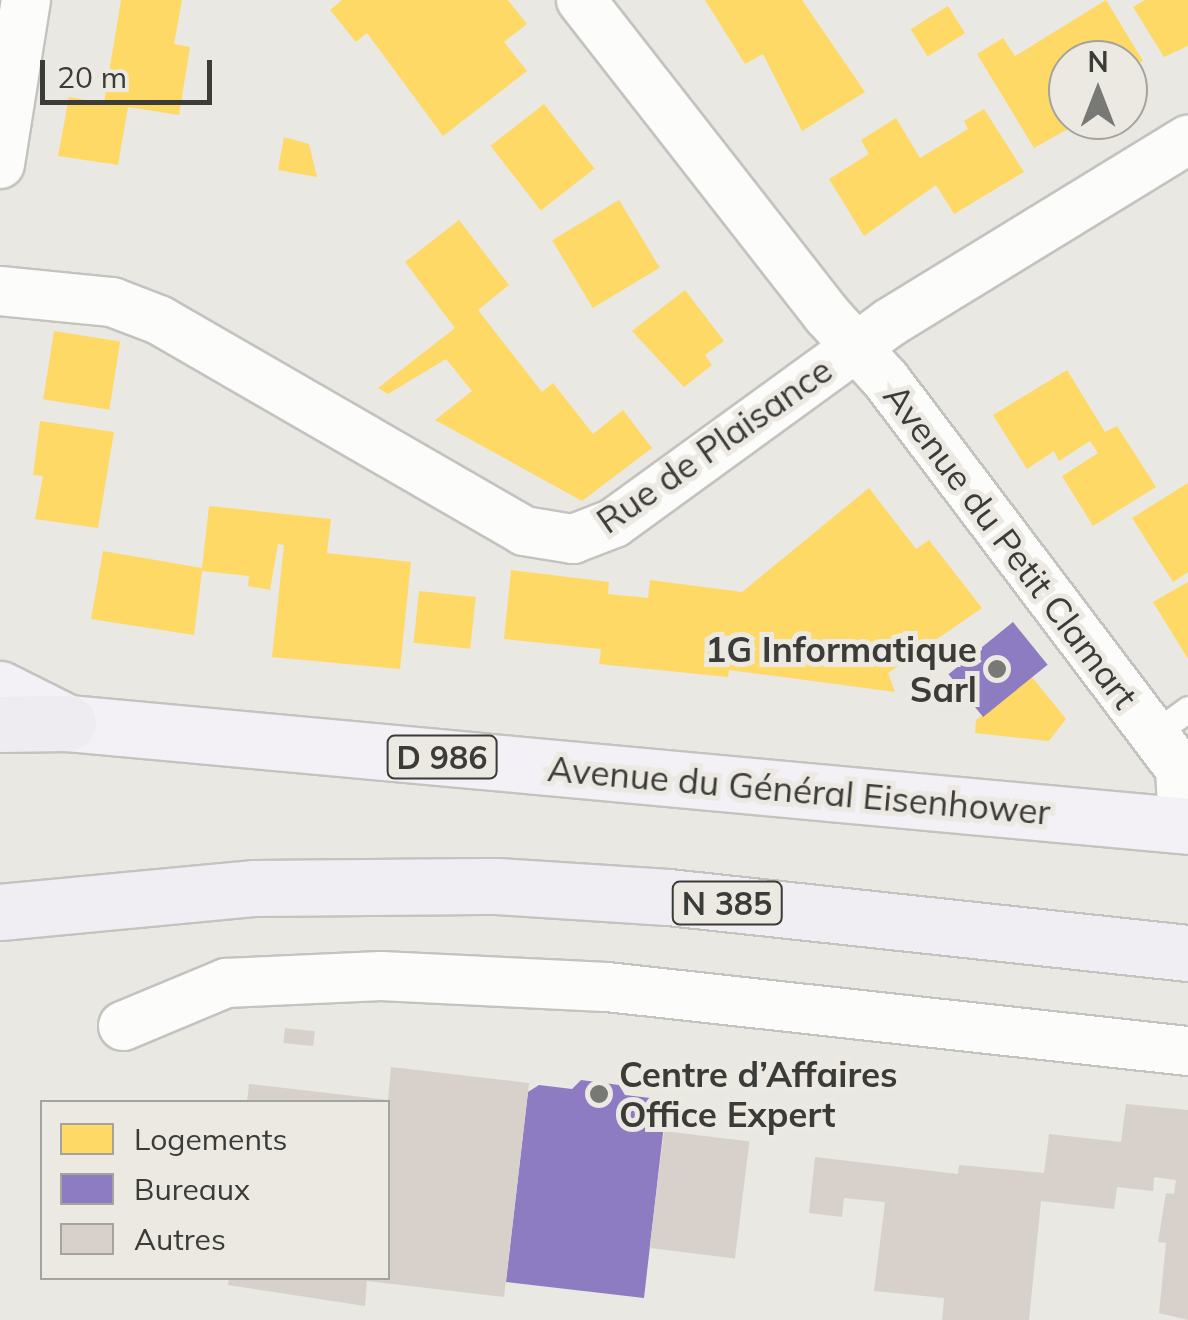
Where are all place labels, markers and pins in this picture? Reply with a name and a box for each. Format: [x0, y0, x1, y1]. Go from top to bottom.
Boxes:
place label: 1G Informatique Sarl [705, 628, 977, 710]
marker: 1G Informatique Sarl [986, 658, 1008, 680]
place label: Centre d’Affaires Office Expert [619, 1053, 898, 1135]
marker: Centre d’Affaires Office Expert [588, 1083, 610, 1105]

